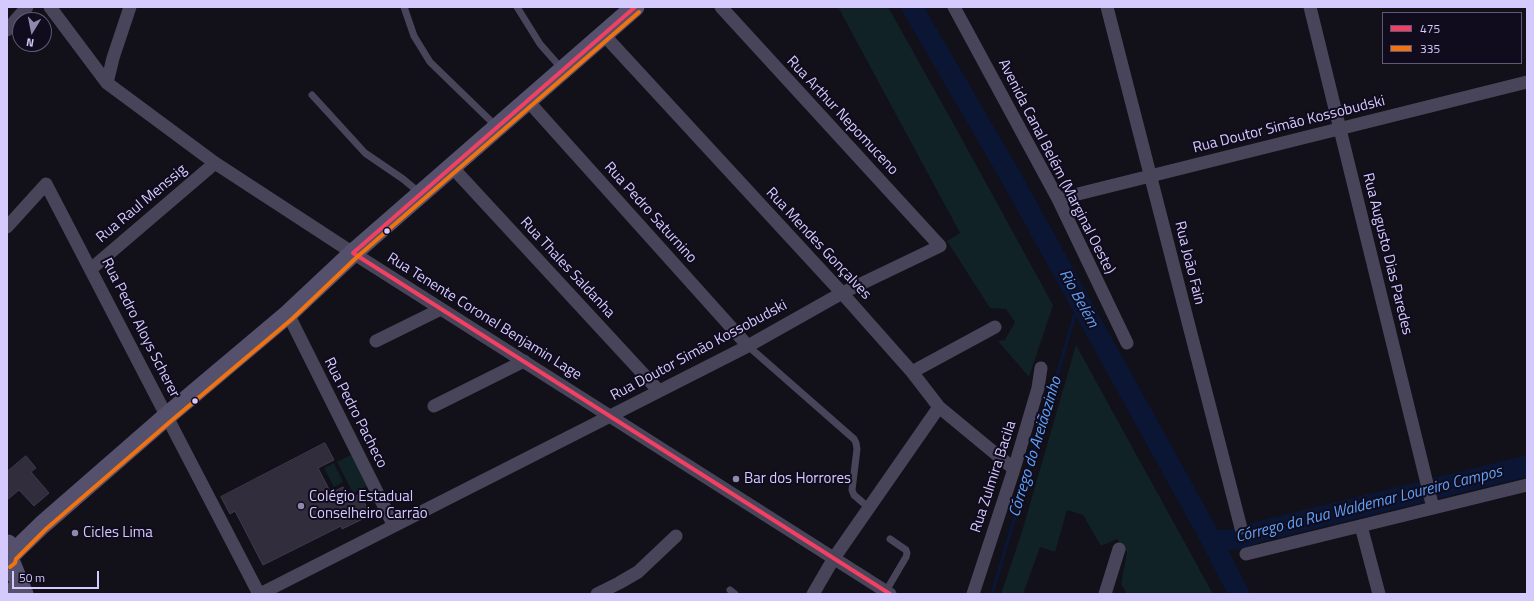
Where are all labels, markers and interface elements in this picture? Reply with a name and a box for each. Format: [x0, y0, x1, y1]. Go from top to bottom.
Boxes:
north arrow [12, 12, 52, 52]
legend [1382, 12, 1522, 64]
text: 475 [1420, 19, 1440, 38]
text: N [25, 34, 35, 51]
text: 335 [1420, 39, 1440, 58]
street label: Rua Arthur Nepomuceno [782, 53, 902, 179]
street label: Avenida Canal Belém (Marginal Oeste) [994, 57, 1118, 277]
street label: Rua Doutor Simão Kossobudski [1191, 92, 1387, 158]
street label: Rua Pedro Saturnino [600, 159, 700, 267]
street label: Rua Raul Menssig [93, 161, 191, 247]
street label: Rua Augusto Dias Paredes [1358, 171, 1416, 337]
street label: Rua Mendes Gonçalves [762, 184, 874, 304]
street label: Rua Thales Saldanha [516, 214, 618, 322]
street label: Rua João Fain [1170, 220, 1208, 306]
unlabelled marker [382, 226, 392, 236]
street label: Rua Tenente Coronel Benjamin Lage [383, 249, 585, 385]
street label: Rua Pedro Aloys Scherer [97, 255, 183, 401]
water label: Rio Belém [1054, 267, 1102, 331]
street label: Rua Doutor Simão Kossobudski [608, 297, 790, 405]
street label: Rua Pedro Pacheco [319, 355, 391, 471]
water label: Córrego do Areiãozinho [1006, 375, 1066, 519]
unlabelled marker [190, 396, 200, 406]
street label: Rua Zulmira Bacila [967, 419, 1021, 535]
water label: Córrego da Rua Waldemar Loureiro Campos [1234, 463, 1504, 547]
place label: Bar dos Horrores [744, 470, 851, 488]
marker: Bar dos Horrores [731, 474, 741, 484]
place label: Colégio Estadual Conselheiro Carrão [309, 488, 428, 523]
marker: Colégio Estadual Conselheiro Carrão [296, 501, 306, 511]
place label: Cicles Lima [83, 524, 153, 542]
marker: Cicles Lima [70, 528, 80, 538]
scale bar [14, 563, 101, 589]
text: 50 m [19, 568, 45, 587]

